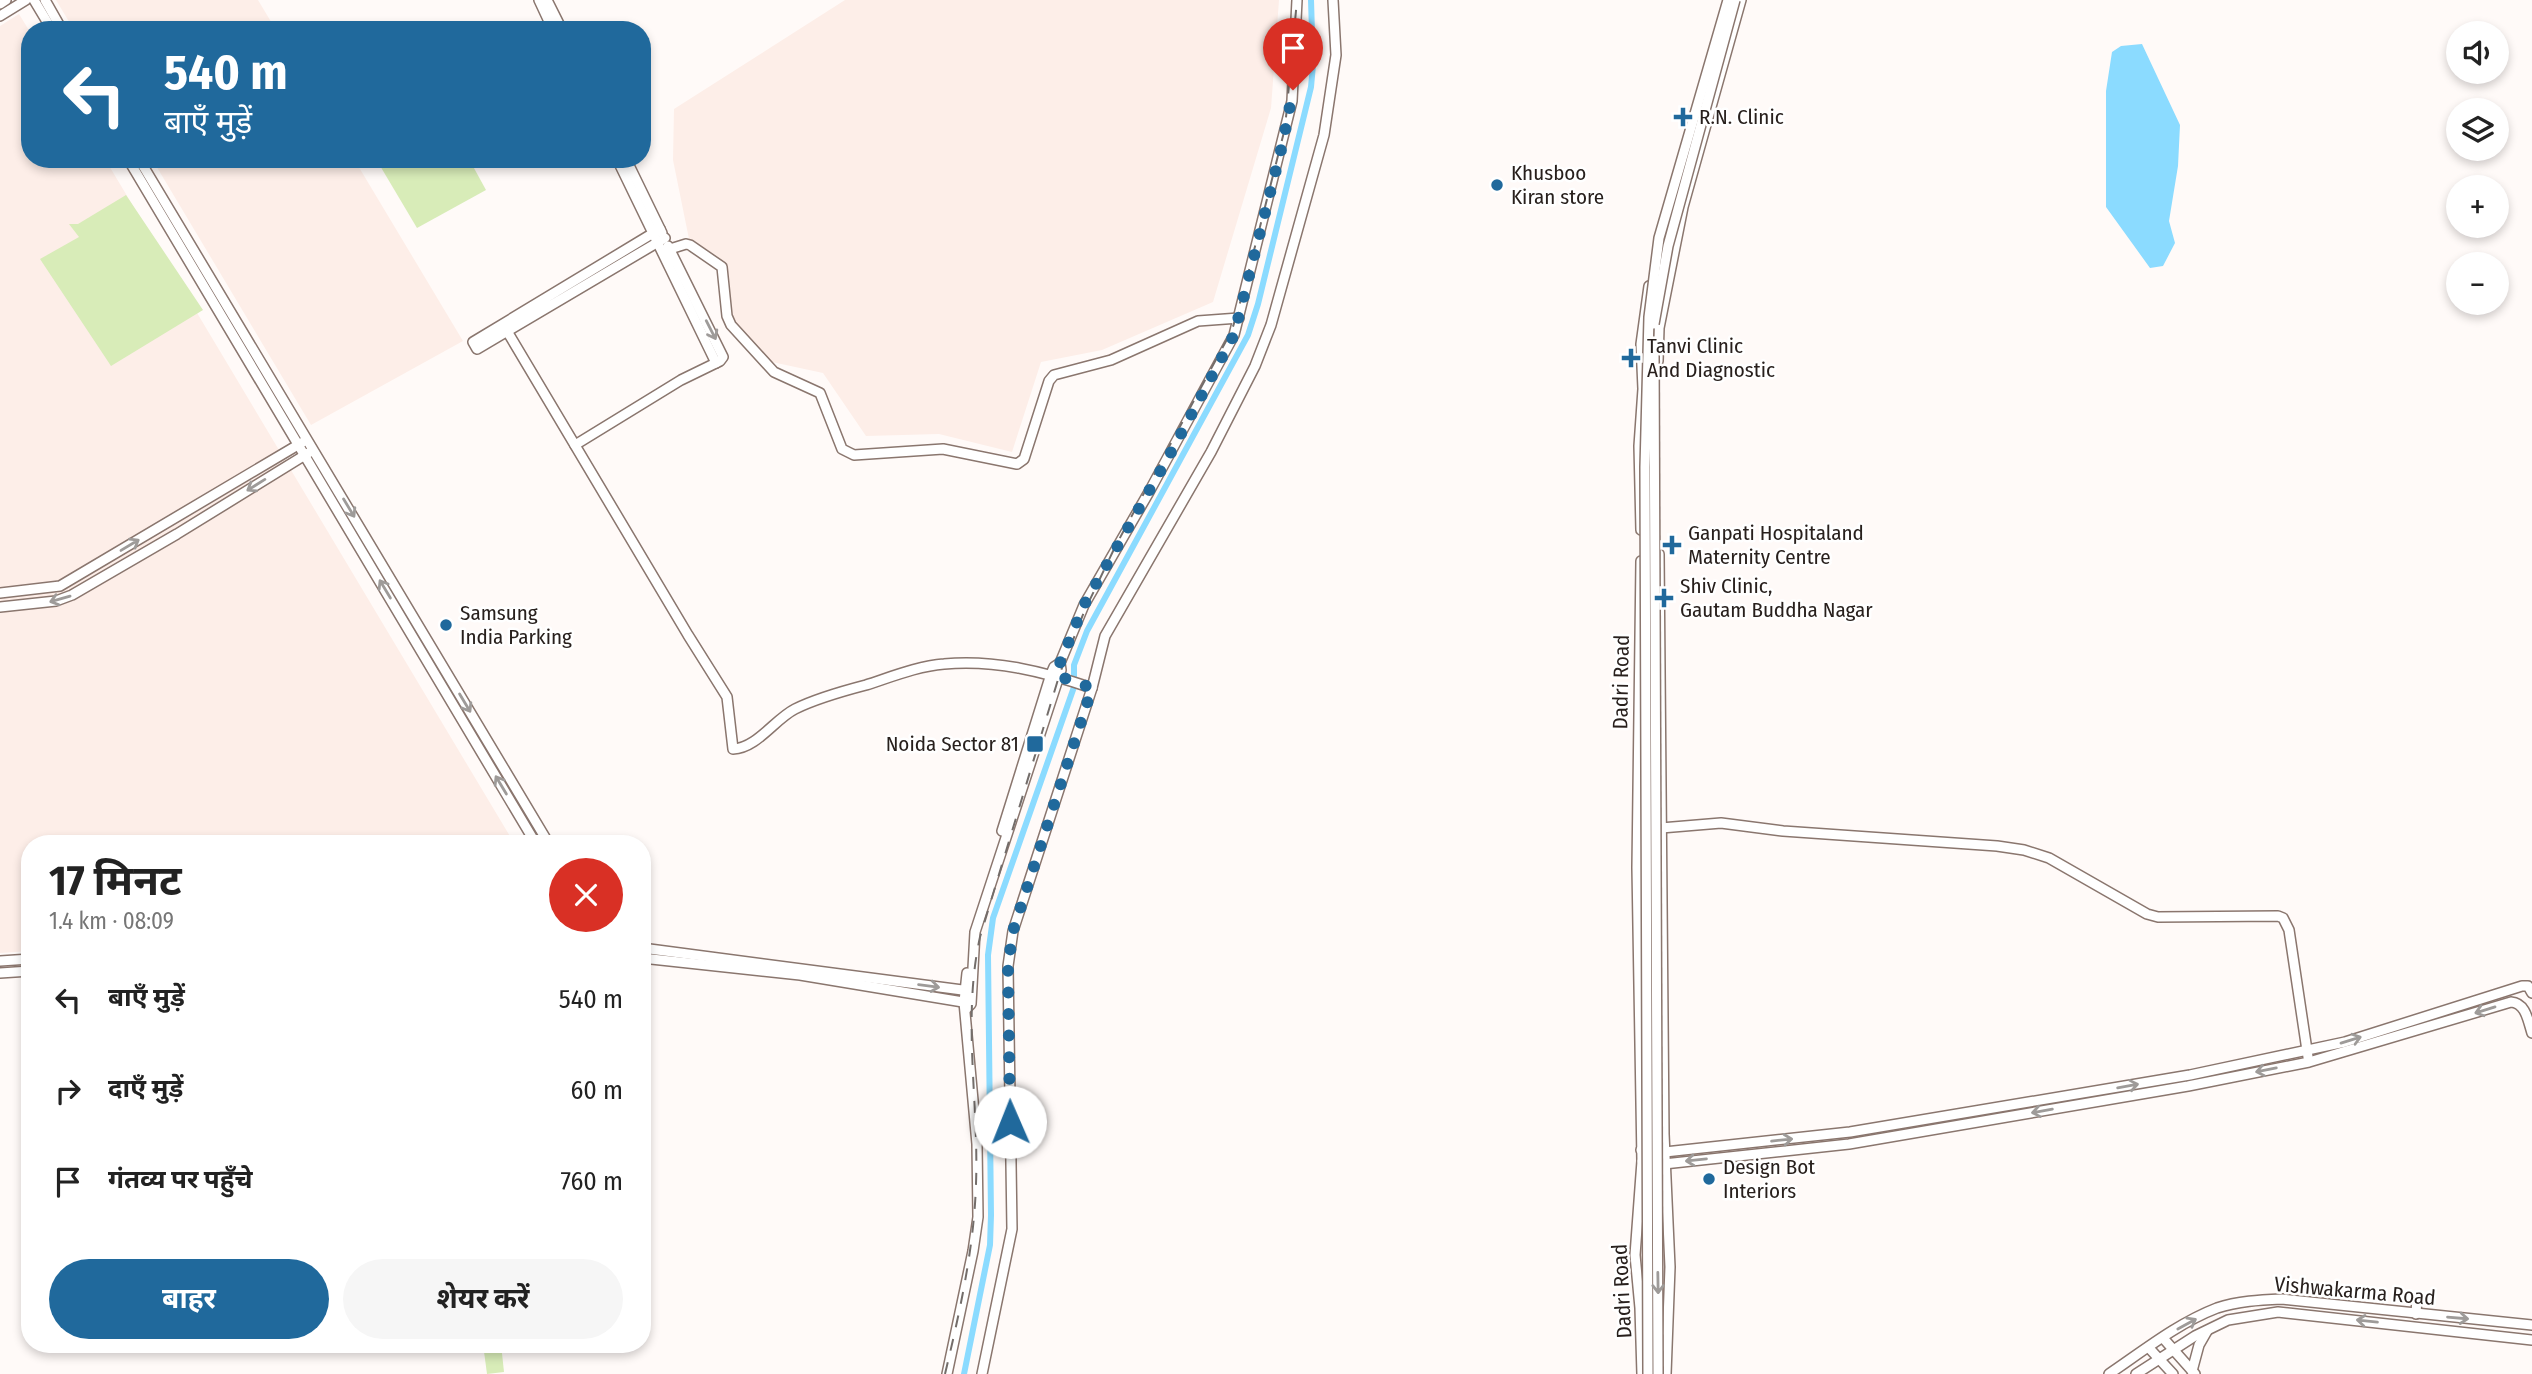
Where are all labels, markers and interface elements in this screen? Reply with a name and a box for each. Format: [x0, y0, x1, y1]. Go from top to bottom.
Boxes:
pin [1263, 18, 1323, 90]
map controls [2446, 21, 2509, 315]
button: sound [2446, 21, 2509, 84]
icon: arrive [1274, 29, 1312, 67]
text: 540 m [164, 43, 288, 102]
icon: left [49, 49, 140, 140]
button: layers [2446, 98, 2509, 161]
text: बाएँ मुड़ें [164, 103, 252, 141]
place label: R.N. Clinic [1699, 104, 1784, 130]
marker: R.N. Clinic [1673, 107, 1693, 127]
place label: Khusboo Kiran store [1511, 160, 1604, 210]
button: + [2446, 175, 2509, 238]
marker: Khusboo Kiran store [1489, 177, 1505, 193]
button: − [2446, 252, 2509, 315]
one-way arrow [704, 319, 718, 340]
place label: Tanvi Clinic And Diagnostic [1647, 333, 1775, 383]
marker: Tanvi Clinic And Diagnostic [1621, 348, 1641, 368]
one-way arrow [247, 479, 267, 493]
one-way arrow [342, 497, 356, 517]
place label: Ganpati Hospitaland Maternity Centre [1688, 520, 1864, 570]
marker: Ganpati Hospitaland Maternity Centre [1662, 535, 1682, 555]
one-way arrow [120, 538, 140, 552]
place label: Shiv Clinic, Gautam Buddha Nagar [1680, 573, 1873, 623]
one-way arrow [378, 580, 392, 600]
marker: Shiv Clinic, Gautam Buddha Nagar [1654, 588, 1674, 608]
one-way arrow [49, 593, 71, 606]
place label: Samsung India Parking [460, 600, 572, 650]
marker: Samsung India Parking [438, 617, 454, 633]
street label: Dadri Road [1607, 634, 1635, 730]
one-way arrow [458, 693, 472, 713]
place label: Noida Sector 81 [886, 731, 1019, 757]
marker: Noida Sector 81 [1025, 734, 1045, 754]
one-way arrow [494, 775, 508, 795]
text: 17 मिनट [49, 856, 182, 906]
button: close [549, 858, 623, 932]
text: 1.4 km · 08:09 [49, 907, 174, 935]
one-way arrow [917, 979, 939, 992]
icon: left [49, 981, 87, 1019]
text: बाएँ मुड़ें [108, 982, 185, 1013]
text: 540 m [559, 984, 623, 1015]
one-way arrow [2475, 1004, 2497, 1017]
one-way arrow [2340, 1033, 2362, 1046]
one-way arrow [2255, 1064, 2278, 1077]
icon: right [49, 1072, 87, 1110]
text: दाएँ मुड़ें [108, 1073, 183, 1104]
text: 60 m [570, 1075, 623, 1106]
one-way arrow [2116, 1079, 2139, 1092]
position arrow [973, 1085, 1047, 1159]
one-way arrow [2031, 1105, 2054, 1118]
one-way arrow [1771, 1133, 1793, 1146]
one-way arrow [1685, 1154, 1708, 1167]
place label: Design Bot Interiors [1723, 1154, 1815, 1204]
icon: arrive [49, 1163, 87, 1201]
text: गंतव्य पर पहुँचे [108, 1164, 252, 1195]
text: 760 m [561, 1166, 623, 1197]
marker: Design Bot Interiors [1701, 1171, 1717, 1187]
street label: Dadri Road [1607, 1243, 1637, 1339]
button: बाहर [49, 1259, 329, 1339]
button: शेयर करें [343, 1259, 623, 1339]
one-way arrow [1651, 1271, 1664, 1294]
street label: Vishwakarma Road [2273, 1271, 2437, 1311]
one-way arrow [2446, 1312, 2469, 1325]
one-way arrow [2356, 1315, 2379, 1328]
one-way arrow [2176, 1317, 2197, 1330]

